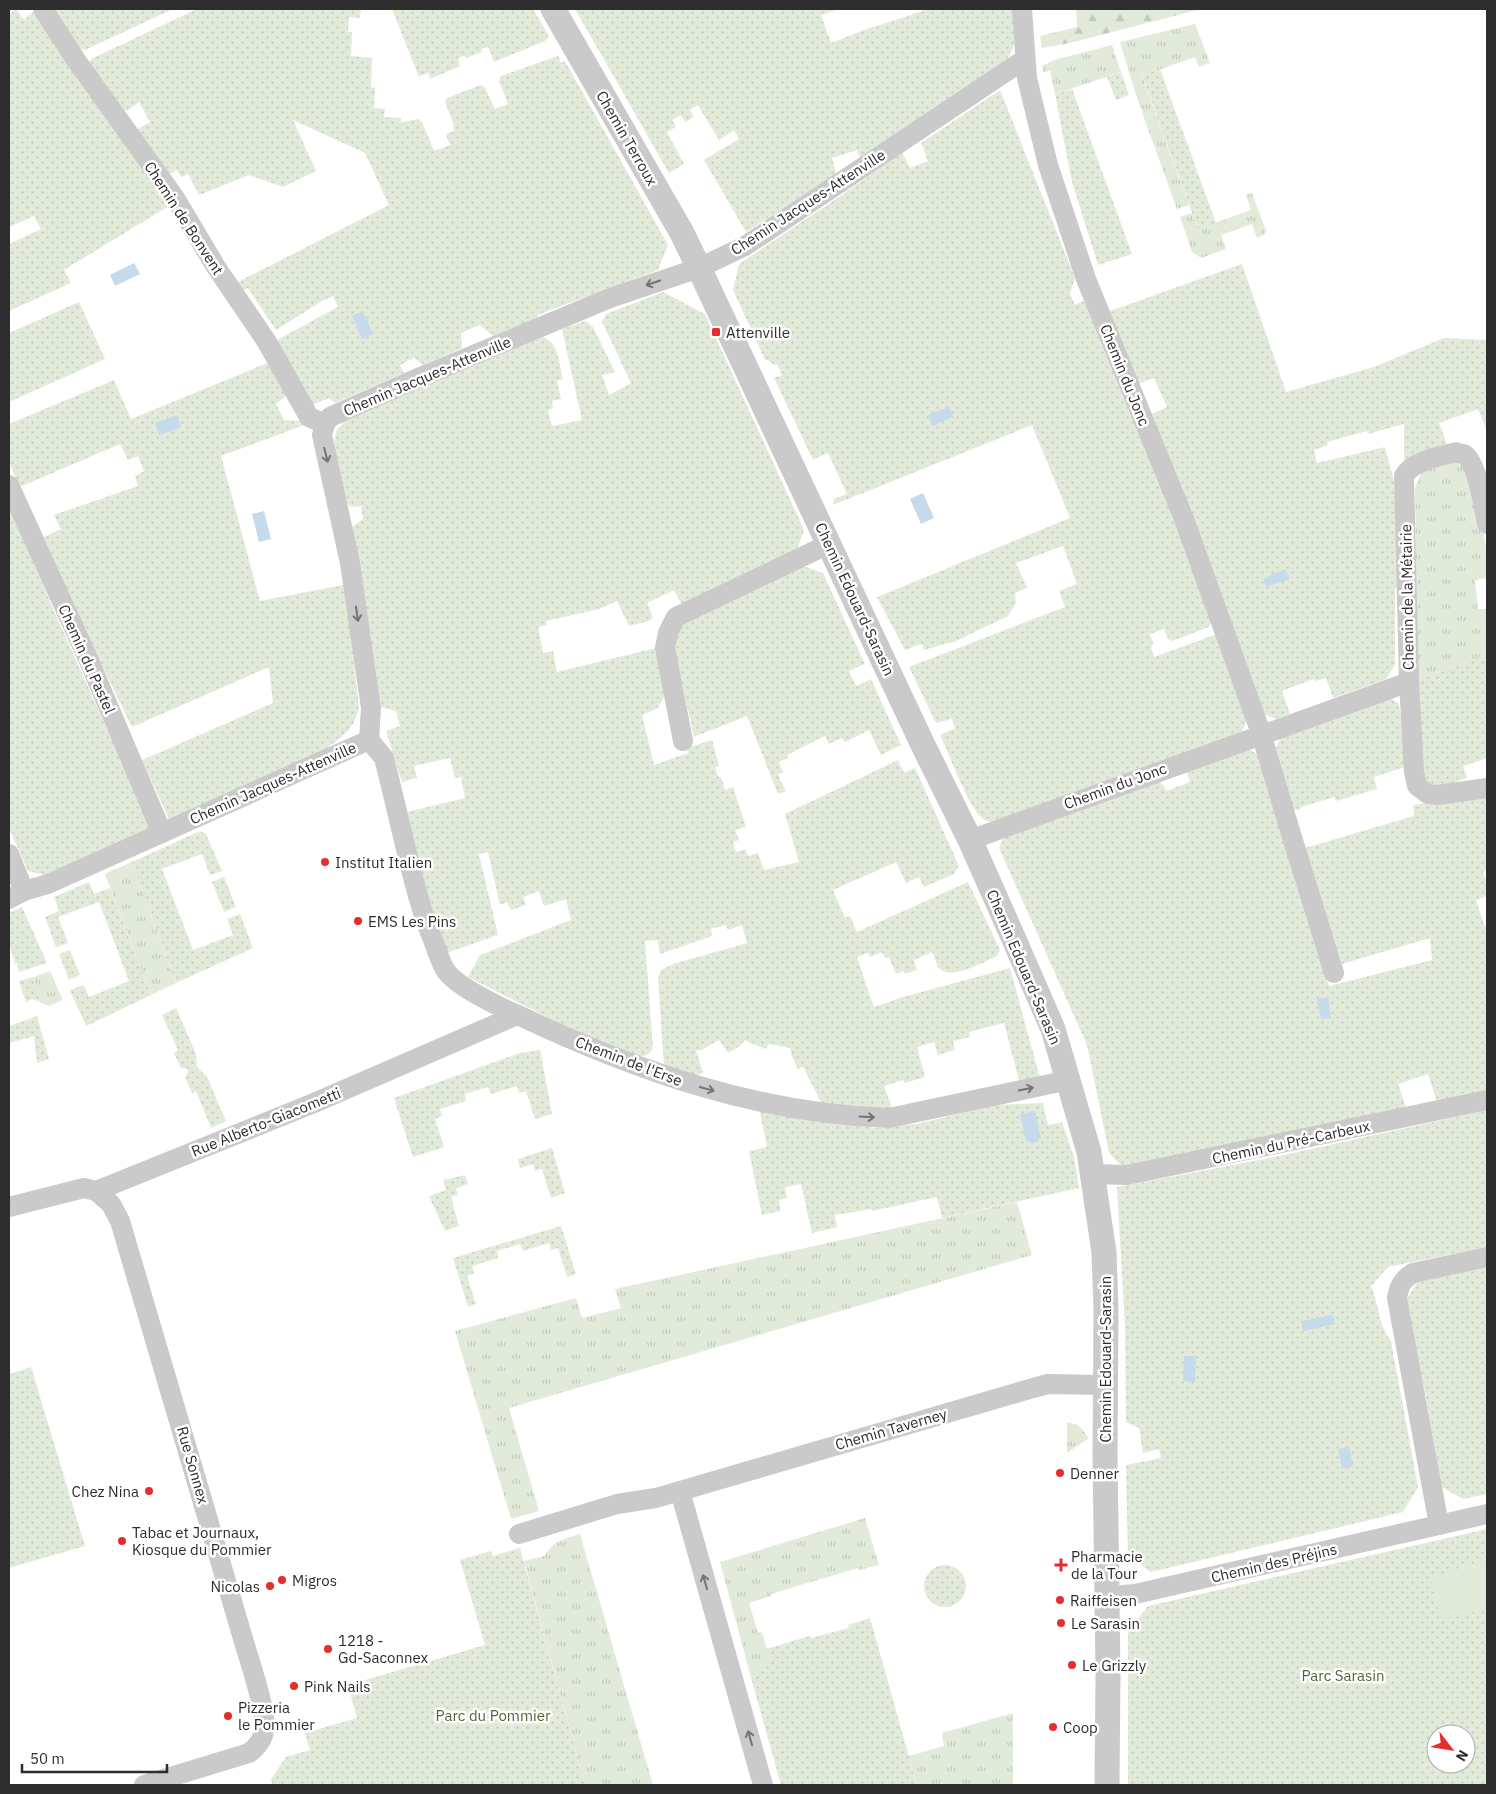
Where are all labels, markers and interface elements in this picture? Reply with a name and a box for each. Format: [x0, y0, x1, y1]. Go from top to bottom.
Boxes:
street label: Chemin Terroux [592, 87, 662, 189]
street label: Chemin Jacques-Attenville [727, 145, 889, 259]
street label: Chemin de Bonvent [140, 158, 228, 278]
one-way arrow [645, 279, 661, 289]
street label: Chemin du Jonc [1096, 321, 1154, 429]
place label: Attenville [726, 323, 790, 342]
marker: Attenville [710, 326, 722, 338]
street label: Chemin Jacques-Attenville [340, 332, 514, 420]
one-way arrow [322, 446, 331, 462]
street label: Chemin Edouard-Sarasin [811, 519, 899, 679]
street label: Chemin de la Métairie [1396, 524, 1418, 670]
street label: Chemin du Pastel [54, 602, 120, 716]
one-way arrow [352, 606, 362, 622]
street label: Chemin Jacques-Attenville [187, 738, 359, 828]
street label: Chemin du Jonc [1061, 758, 1169, 813]
place label: Institut Italien [335, 853, 432, 872]
marker: Institut Italien [319, 856, 331, 868]
street label: Chemin Edouard-Sarasin [983, 887, 1065, 1047]
place label: EMS Les Pins [368, 912, 456, 931]
marker: EMS Les Pins [352, 915, 364, 927]
street label: Chemin de l'Erse [573, 1032, 685, 1090]
street label: Rue Alberto-Giacometti [188, 1083, 344, 1161]
one-way arrow [1018, 1083, 1034, 1093]
one-way arrow [698, 1085, 714, 1094]
one-way arrow [858, 1112, 874, 1121]
street label: Chemin du Pré-Carbeux [1210, 1116, 1372, 1168]
street label: Chemin Edouard-Sarasin [1096, 1276, 1115, 1442]
street label: Chemin Taverney [833, 1404, 950, 1454]
street label: Rue Sonnex [173, 1424, 213, 1506]
place label: Denner [1070, 1464, 1120, 1483]
marker: Denner [1054, 1467, 1066, 1479]
place label: Chez Nina [72, 1482, 139, 1501]
marker: Chez Nina [143, 1485, 155, 1497]
place label: Tabac et Journaux, Kiosque du Pommier [132, 1523, 272, 1559]
marker: Tabac et Journaux, Kiosque du Pommier [116, 1535, 128, 1547]
street label: Chemin des Préjins [1209, 1539, 1339, 1587]
place label: Pharmacie de la Tour [1071, 1547, 1143, 1583]
marker: Pharmacie de la Tour [1055, 1559, 1067, 1571]
place label: Migros [292, 1571, 337, 1590]
marker: Migros [276, 1574, 288, 1586]
one-way arrow [700, 1575, 709, 1591]
place label: Nicolas [210, 1577, 260, 1596]
marker: Nicolas [264, 1580, 276, 1592]
place label: Raiffeisen [1070, 1591, 1137, 1610]
marker: Raiffeisen [1054, 1594, 1066, 1606]
place label: Le Sarasin [1071, 1614, 1140, 1633]
marker: Le Sarasin [1055, 1617, 1067, 1629]
place label: 1218 - Gd-Saconnex [338, 1631, 428, 1667]
marker: 1218 - Gd-Saconnex [322, 1643, 334, 1655]
place label: Le Grizzly [1082, 1656, 1147, 1675]
marker: Le Grizzly [1066, 1659, 1078, 1671]
park label: Parc Sarasin [1301, 1666, 1385, 1685]
place label: Pink Nails [304, 1677, 371, 1696]
marker: Pink Nails [288, 1680, 300, 1692]
place label: Pizzeria le Pommier [238, 1698, 315, 1734]
park label: Parc du Pommier [435, 1706, 551, 1725]
marker: Pizzeria le Pommier [222, 1710, 234, 1722]
place label: Coop [1063, 1718, 1098, 1737]
marker: Coop [1047, 1721, 1059, 1733]
north arrow [1426, 1724, 1476, 1774]
one-way arrow [744, 1731, 754, 1747]
scale bar [22, 1742, 168, 1774]
text: N [1452, 1747, 1472, 1765]
text: 50 m [30, 1749, 65, 1768]

